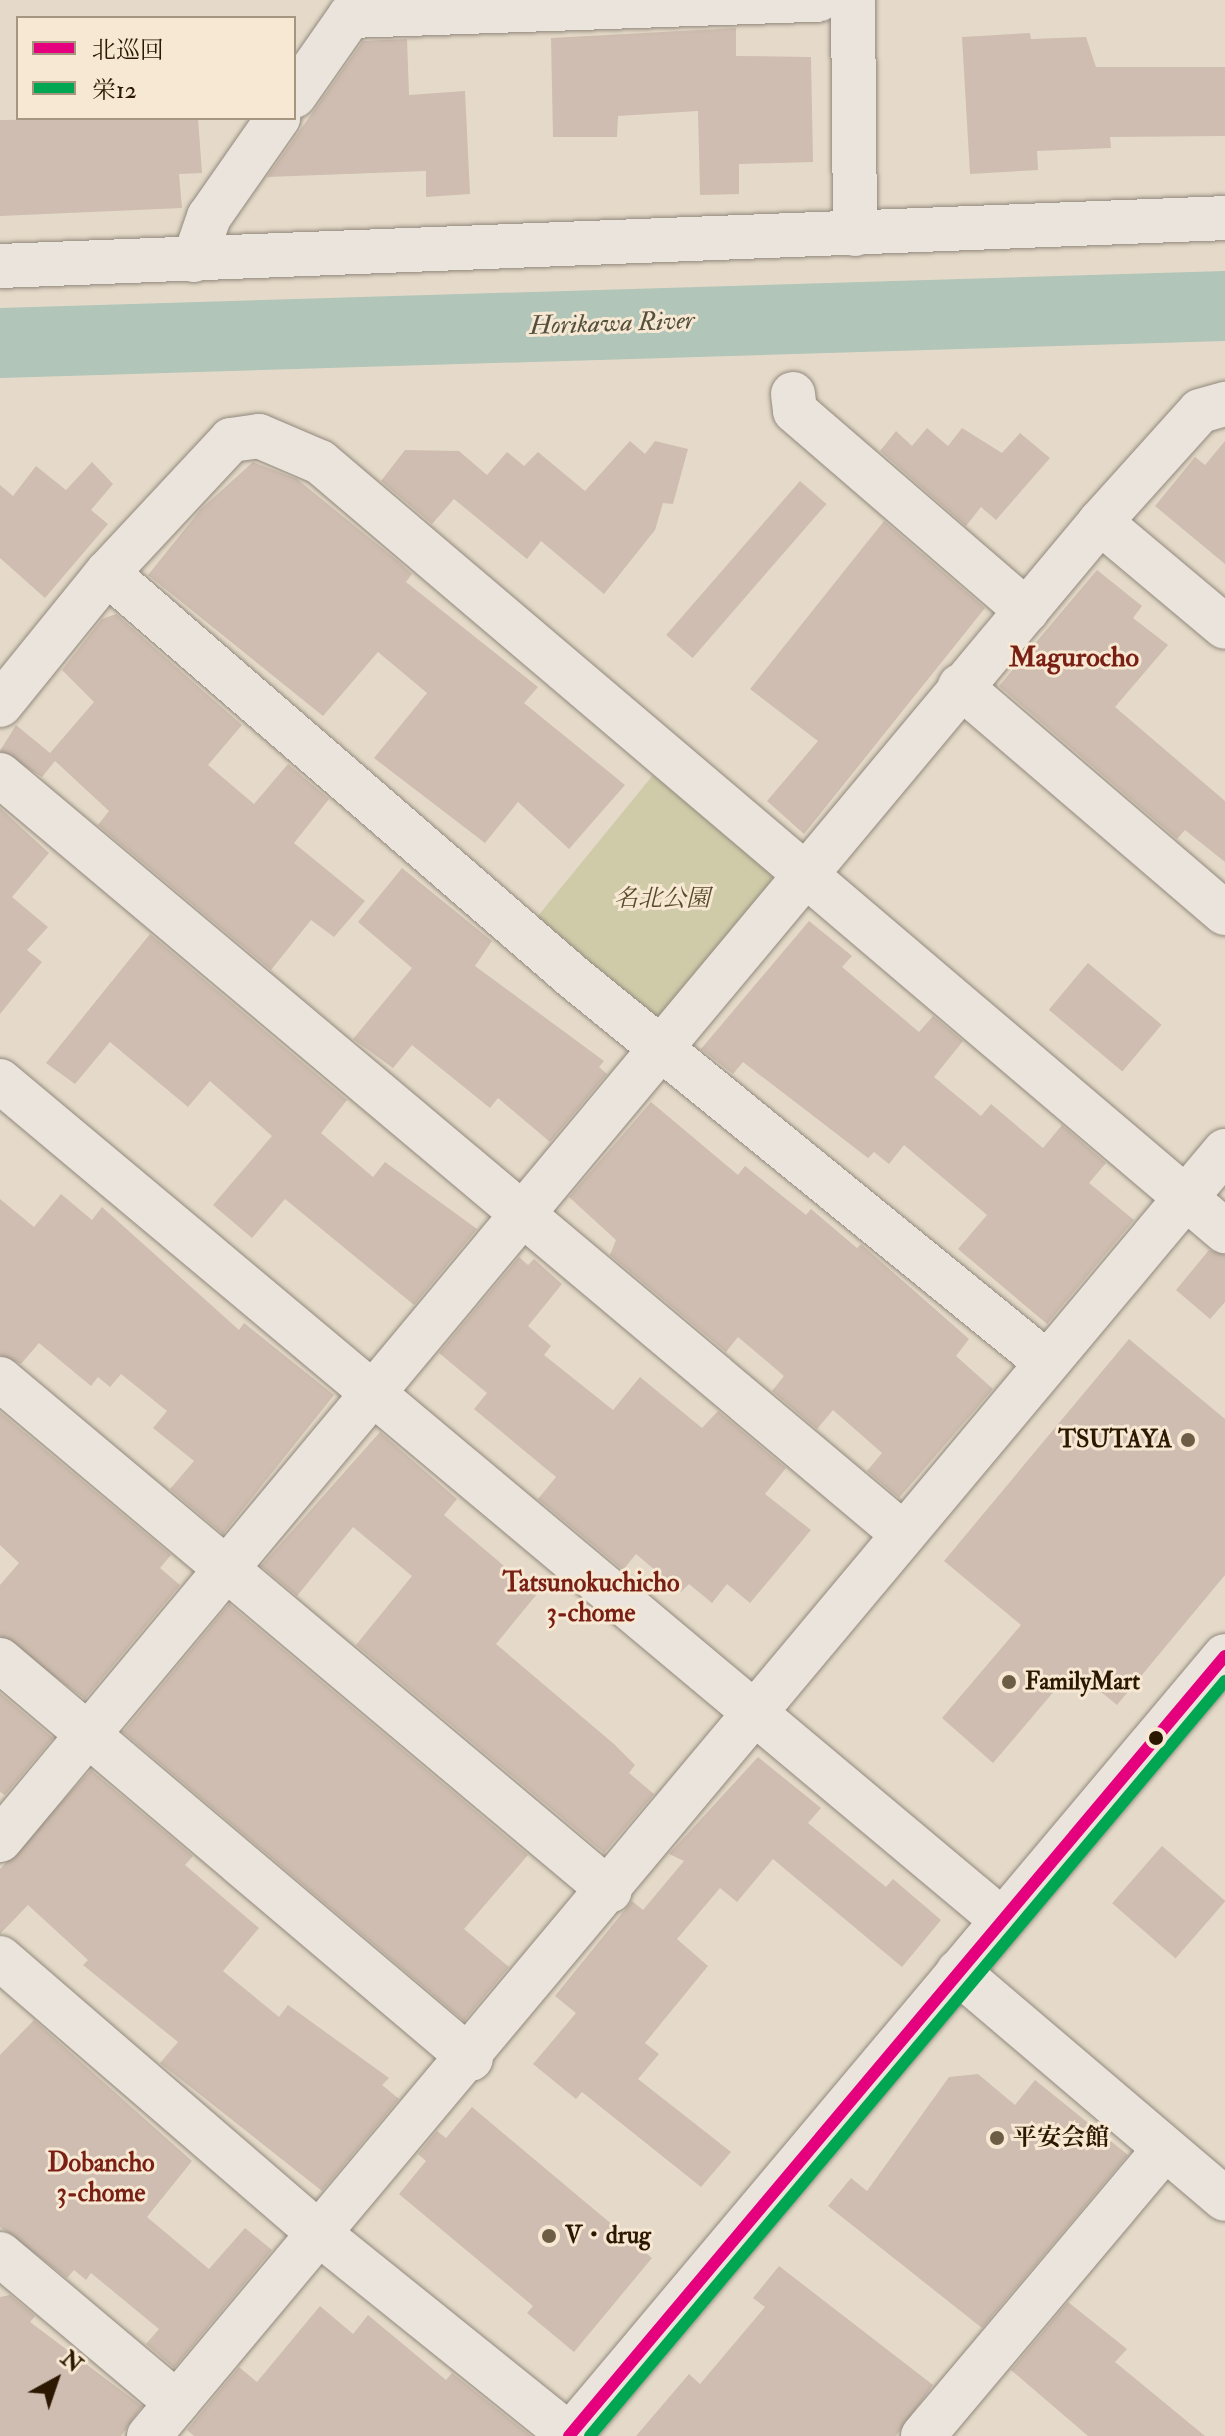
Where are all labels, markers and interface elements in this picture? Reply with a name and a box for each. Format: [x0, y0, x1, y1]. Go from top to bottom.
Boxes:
legend [16, 16, 296, 120]
text: 北巡回 [92, 35, 164, 66]
text: 栄12 [92, 75, 137, 106]
water label: Horikawa River [529, 306, 695, 342]
district label: Magurocho [1009, 641, 1139, 675]
park label: 名北公園 [614, 885, 710, 913]
place label: TSUTAYA [1058, 1426, 1172, 1454]
marker: TSUTAYA [1179, 1431, 1197, 1449]
district label: Tatsunokuchicho 3-chome [503, 1568, 679, 1630]
place label: FamilyMart [1025, 1668, 1140, 1696]
marker: FamilyMart [1000, 1673, 1018, 1691]
unlabelled marker [1148, 1730, 1164, 1746]
place label: 平安会館 [1013, 2124, 1109, 2152]
marker: 平安会館 [988, 2129, 1006, 2147]
district label: Dobancho 3-chome [47, 2148, 155, 2210]
place label: V・drug [565, 2222, 651, 2250]
marker: V・drug [540, 2227, 558, 2245]
north arrow [16, 2340, 96, 2420]
text: N [55, 2345, 88, 2379]

